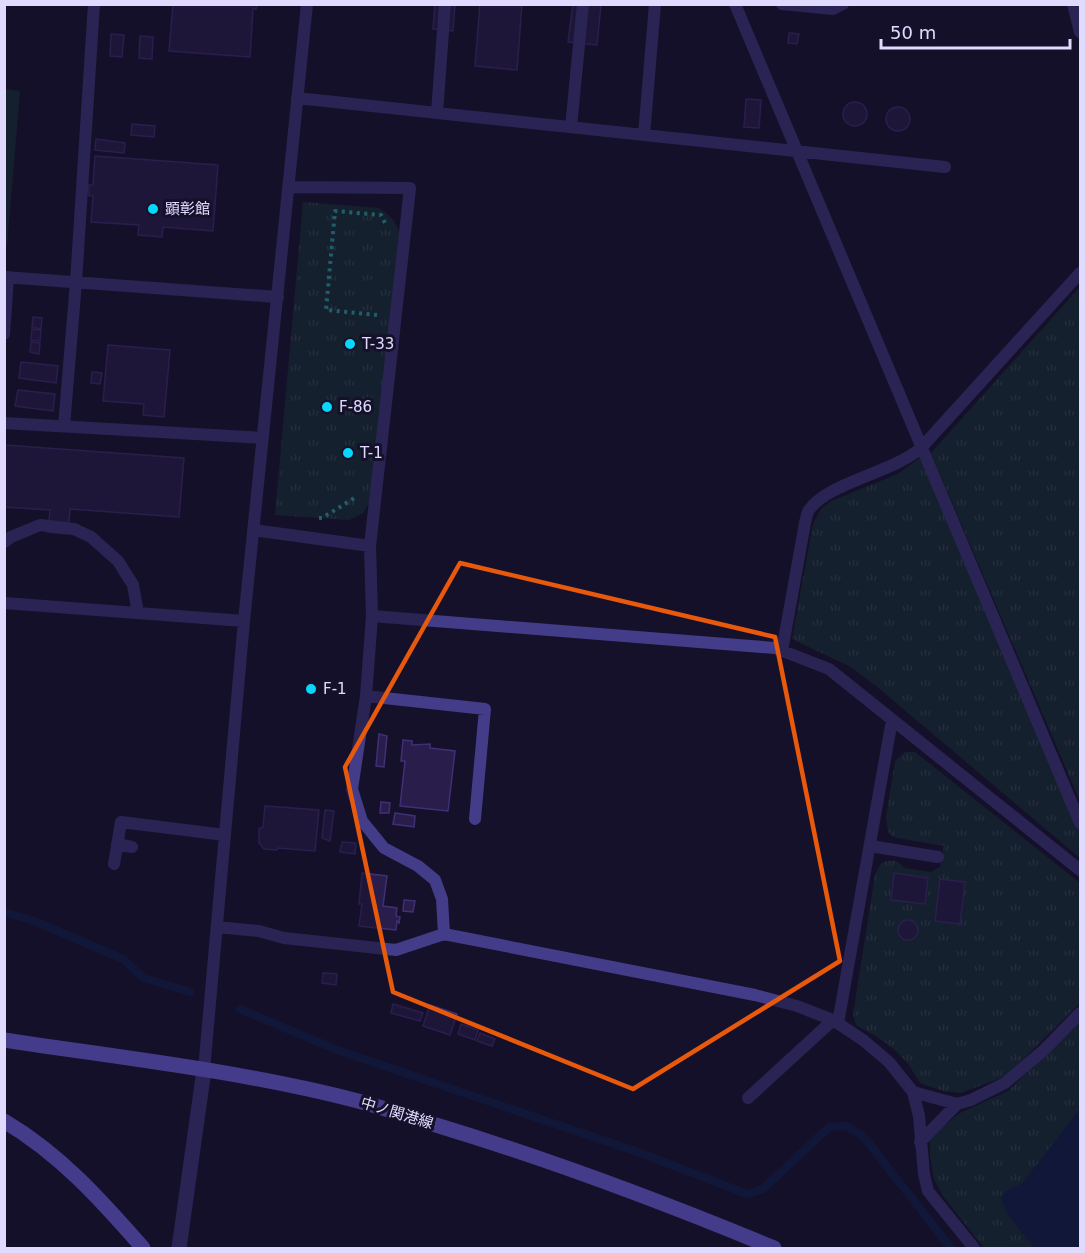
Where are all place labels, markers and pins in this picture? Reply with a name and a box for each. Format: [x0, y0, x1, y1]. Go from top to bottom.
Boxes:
place label: 顕彰館 [165, 200, 210, 218]
marker: 顕彰館 [146, 202, 160, 216]
place label: T-33 [361, 335, 394, 353]
marker: T-33 [343, 337, 357, 351]
place label: F-86 [339, 398, 372, 416]
marker: F-86 [320, 400, 334, 414]
place label: T-1 [359, 444, 383, 462]
marker: T-1 [341, 446, 355, 460]
place label: F-1 [323, 680, 347, 698]
marker: F-1 [304, 682, 318, 696]

